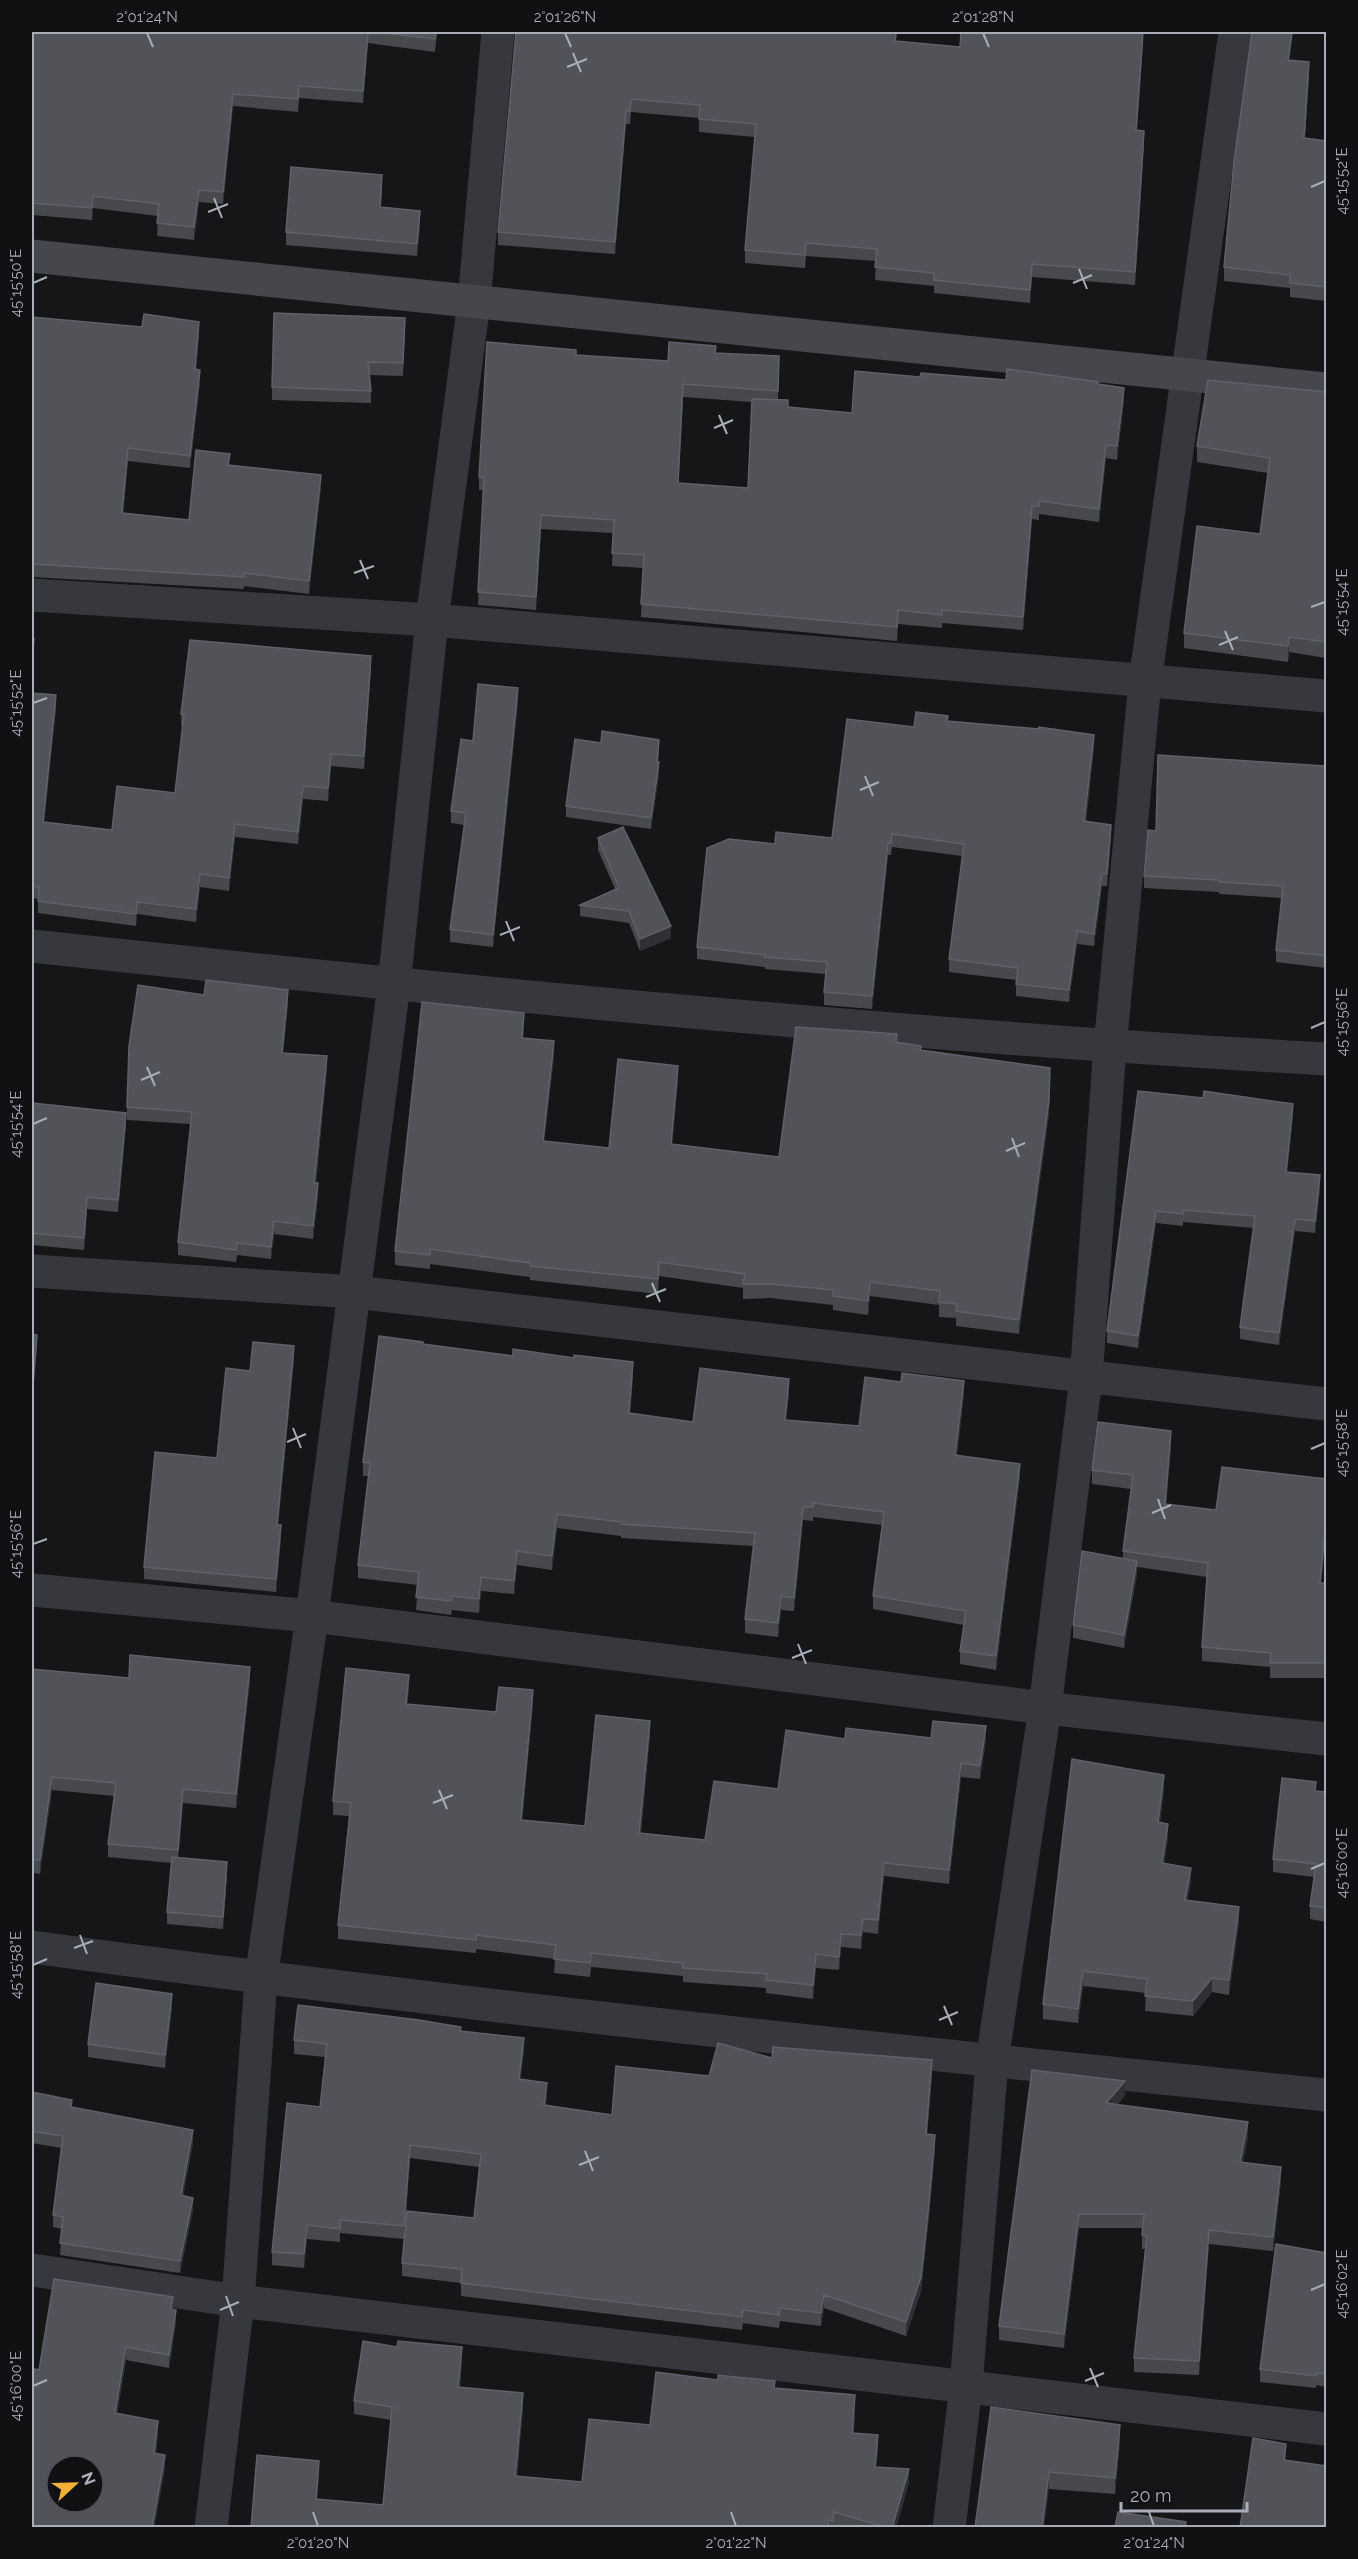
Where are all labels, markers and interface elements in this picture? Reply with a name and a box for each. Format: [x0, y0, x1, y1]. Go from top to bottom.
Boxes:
text: 2°01'24"N [116, 8, 178, 26]
text: 2°01'26"N [534, 8, 596, 26]
text: 2°01'28"N [952, 8, 1014, 26]
text: 45°15'52"E [1333, 147, 1351, 215]
text: 45°15'50"E [7, 249, 25, 317]
text: 45°15'54"E [1333, 568, 1351, 636]
text: 45°15'52"E [7, 669, 25, 737]
text: 45°15'56"E [1333, 988, 1351, 1056]
text: 45°15'54"E [7, 1090, 25, 1158]
text: 45°15'58"E [1333, 1409, 1351, 1477]
text: 45°15'56"E [7, 1510, 25, 1578]
text: 45°16'00"E [1333, 1828, 1351, 1898]
text: 45°15'58"E [7, 1931, 25, 1999]
text: 45°16'02"E [1333, 2249, 1351, 2319]
text: 45°16'00"E [7, 2351, 25, 2421]
north arrow [45, 2454, 105, 2514]
text: N [77, 2469, 100, 2488]
scale bar [1121, 2475, 1247, 2513]
text: 20 m [1130, 2485, 1172, 2506]
text: 2°01'20"N [287, 2534, 349, 2552]
text: 2°01'22"N [705, 2534, 767, 2552]
text: 2°01'24"N [1123, 2534, 1185, 2552]

